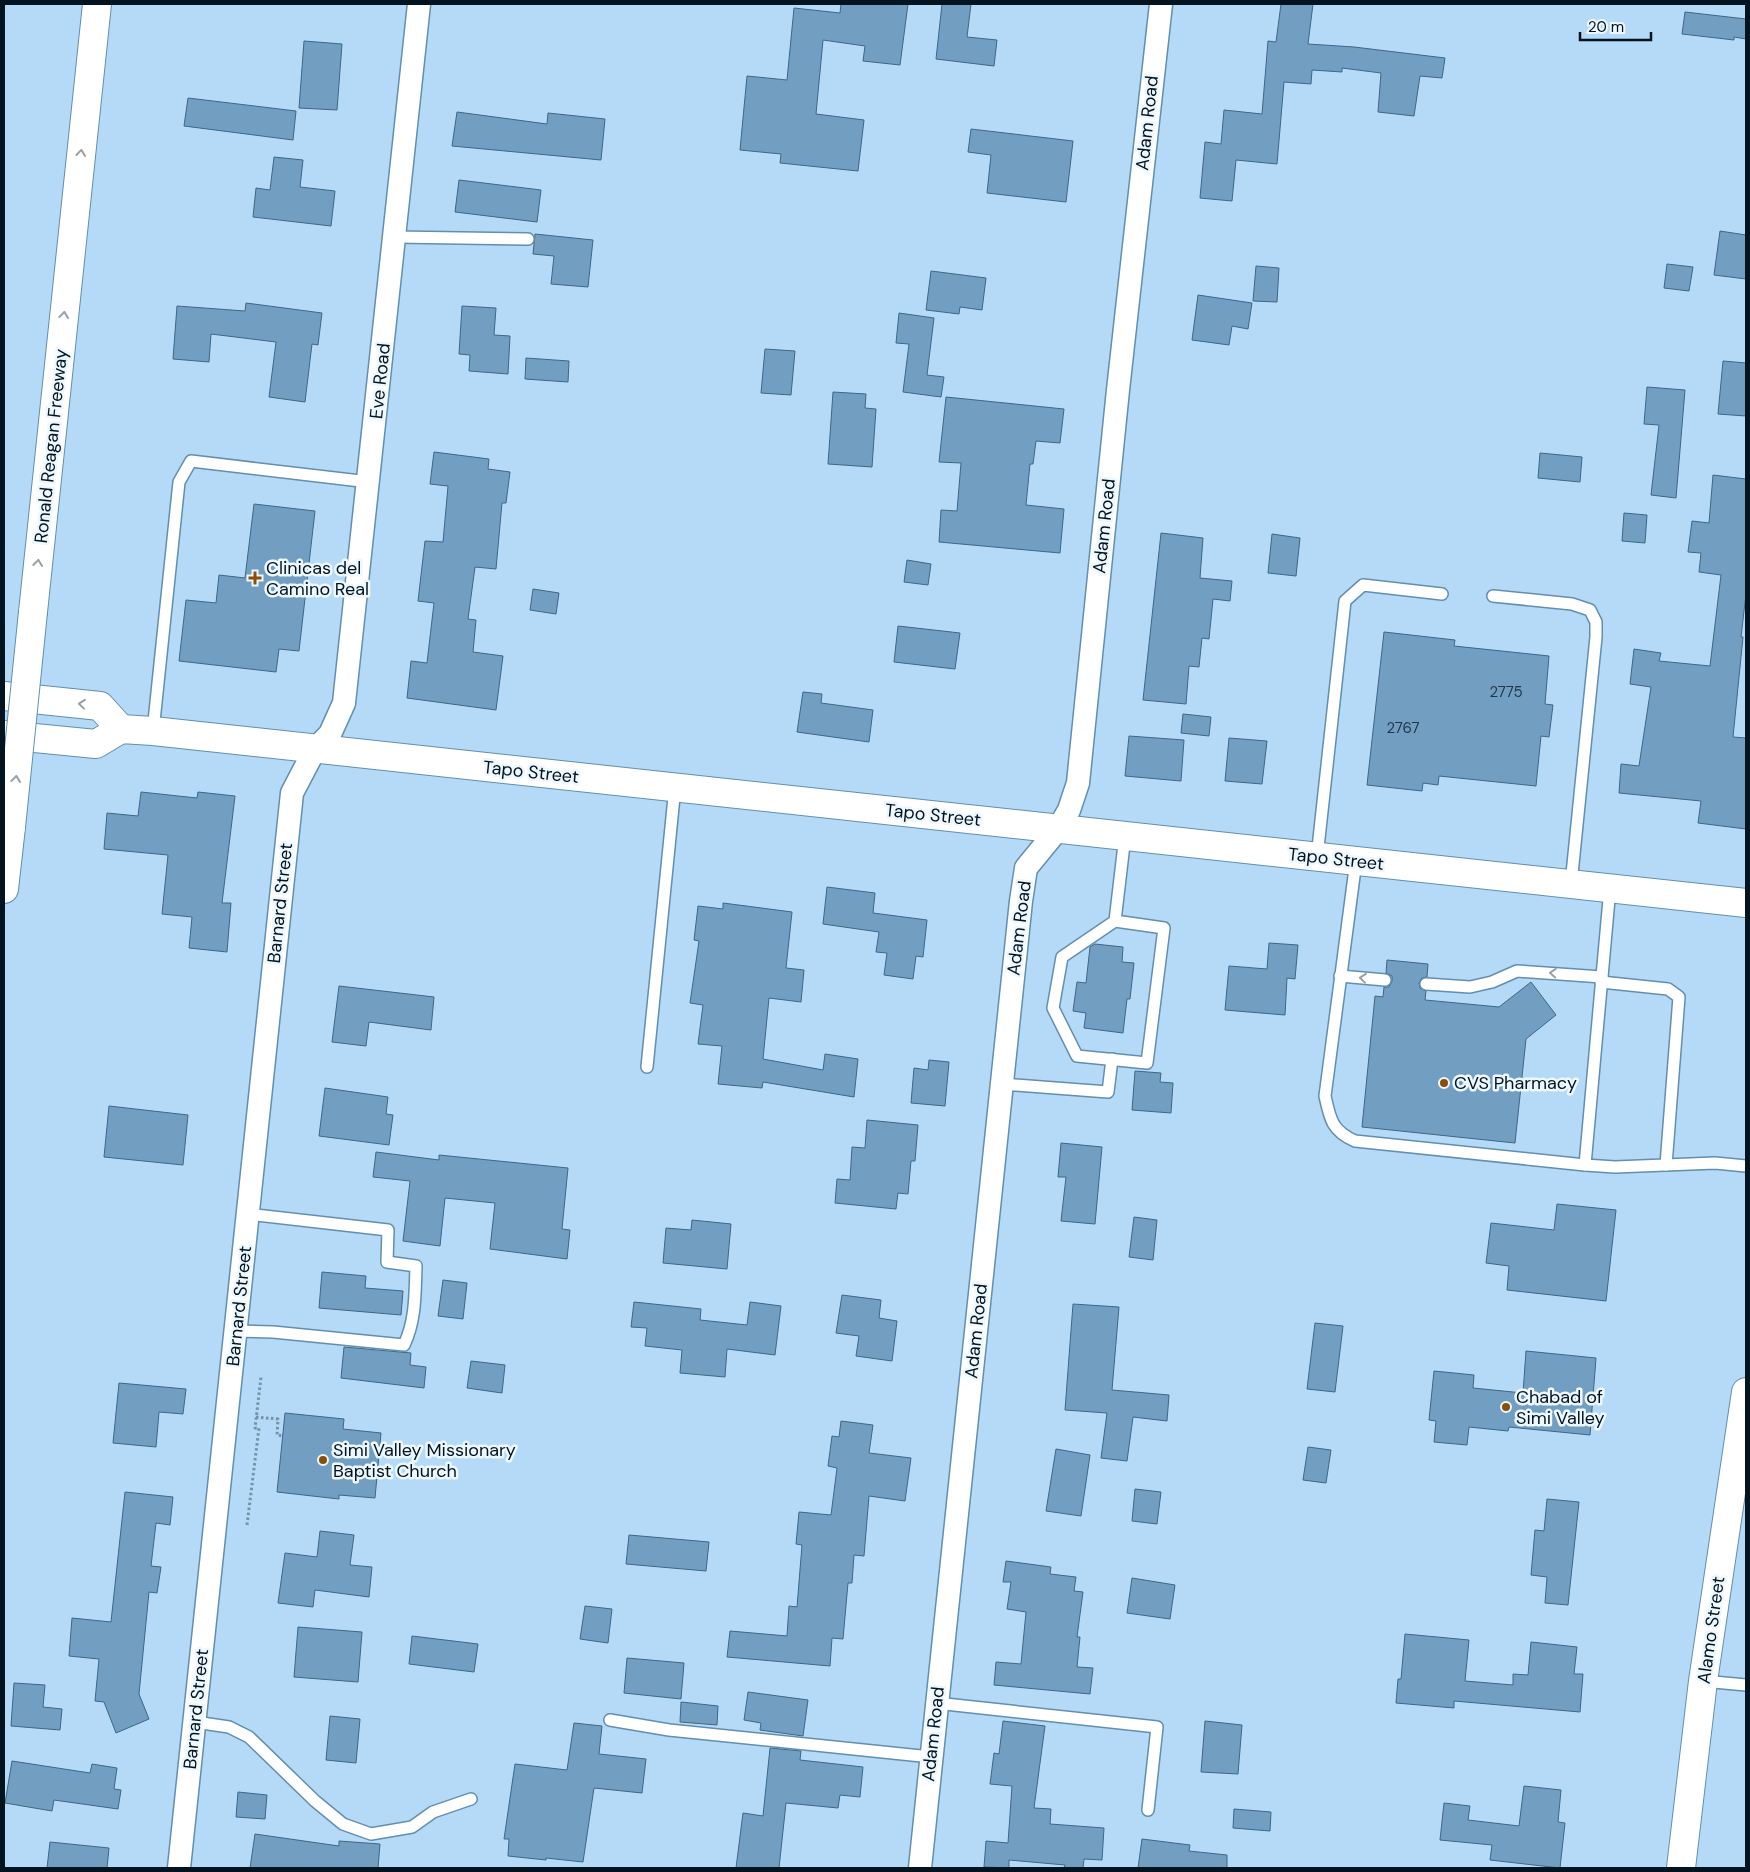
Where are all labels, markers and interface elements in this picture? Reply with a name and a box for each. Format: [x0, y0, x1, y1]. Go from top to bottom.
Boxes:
scale bar [1580, 10, 1651, 42]
text: 20 m [1588, 17, 1624, 37]
street label: Adam Road [1130, 74, 1164, 172]
one-way arrow [76, 149, 87, 157]
one-way arrow [59, 310, 70, 318]
street label: Eve Road [364, 342, 396, 420]
street label: Ronald Reagan Freeway [29, 348, 73, 544]
street label: Adam Road [1087, 477, 1121, 575]
place label: Clinicas del Camino Real [266, 556, 369, 601]
one-way arrow [32, 559, 43, 567]
marker: Clinicas del Camino Real [248, 571, 262, 585]
house number: 2775 [1489, 682, 1523, 702]
one-way arrow [78, 699, 86, 710]
house number: 2767 [1386, 718, 1420, 738]
street label: Tapo Street [482, 755, 580, 789]
one-way arrow [10, 775, 21, 783]
street label: Tapo Street [884, 798, 982, 832]
street label: Barnard Street [262, 842, 298, 964]
street label: Tapo Street [1287, 842, 1385, 876]
street label: Adam Road [1001, 879, 1037, 977]
one-way arrow [1549, 968, 1557, 979]
one-way arrow [1358, 973, 1366, 984]
place label: CVS Pharmacy [1454, 1071, 1577, 1095]
marker: CVS Pharmacy [1438, 1077, 1450, 1089]
street label: Barnard Street [221, 1245, 257, 1367]
street label: Adam Road [959, 1282, 993, 1380]
place label: Chabad of Simi Valley [1516, 1385, 1605, 1430]
marker: Chabad of Simi Valley [1500, 1401, 1512, 1413]
place label: Simi Valley Missionary Baptist Church [333, 1438, 516, 1483]
marker: Simi Valley Missionary Baptist Church [317, 1454, 329, 1466]
street label: Alamo Street [1692, 1575, 1730, 1685]
street label: Barnard Street [178, 1648, 214, 1770]
street label: Adam Road [916, 1685, 950, 1783]

